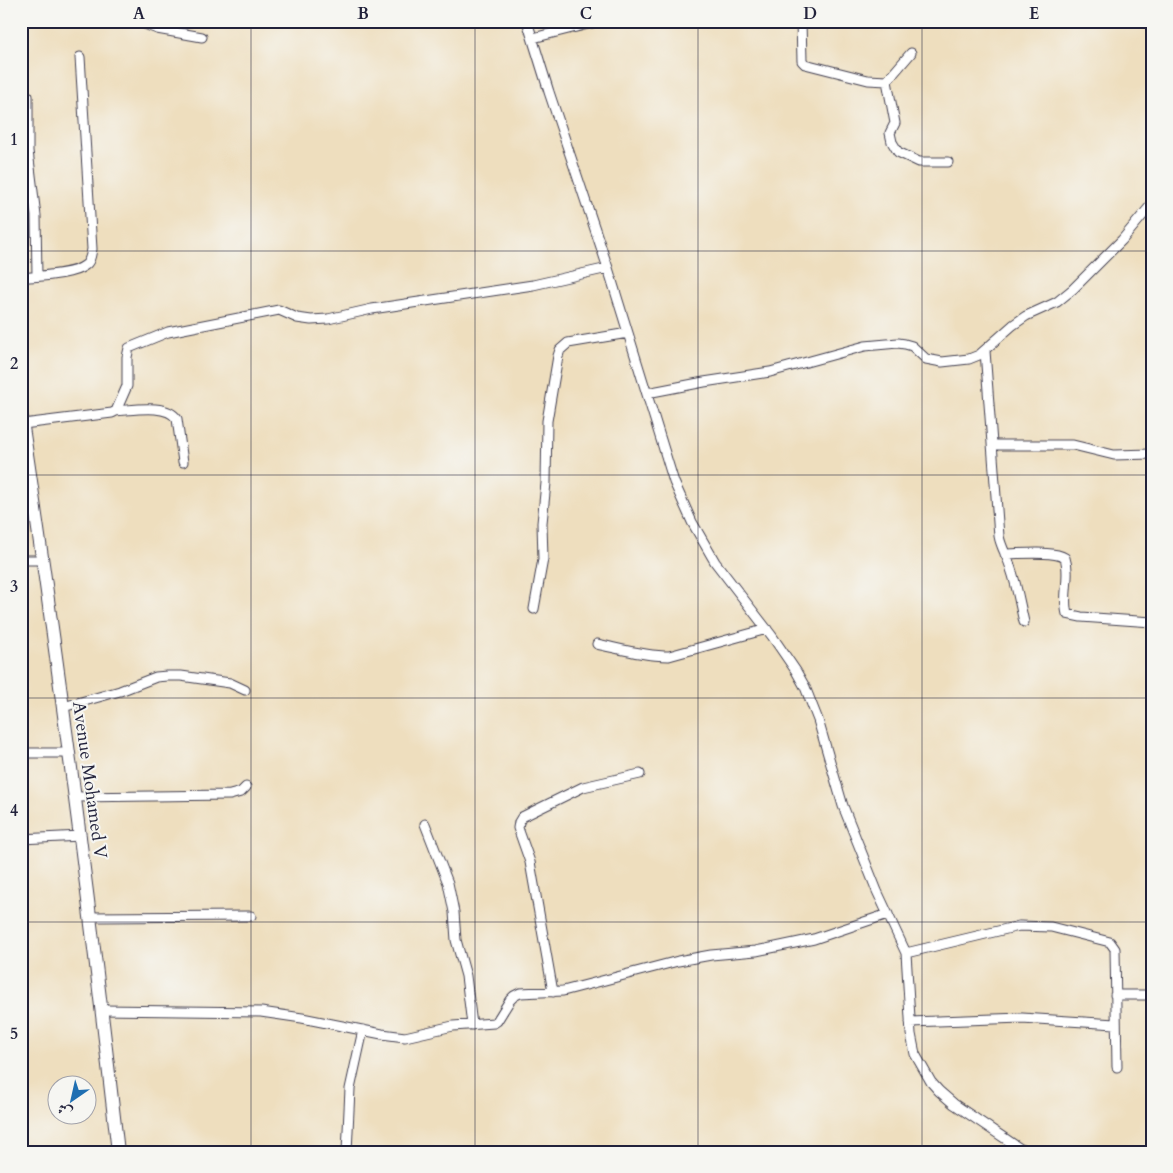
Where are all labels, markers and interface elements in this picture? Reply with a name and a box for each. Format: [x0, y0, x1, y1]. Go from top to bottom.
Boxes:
text: A [133, 3, 145, 25]
text: B [357, 3, 369, 25]
text: C [580, 3, 592, 25]
text: D [803, 3, 817, 25]
text: E [1029, 3, 1039, 25]
text: 1 [10, 129, 18, 151]
text: 2 [10, 353, 18, 375]
text: 3 [10, 576, 18, 598]
street label: Avenue Mohamed V [66, 700, 113, 861]
text: 4 [10, 800, 18, 822]
text: 5 [10, 1023, 18, 1045]
north arrow [48, 1076, 98, 1126]
text: ش [54, 1099, 76, 1122]

